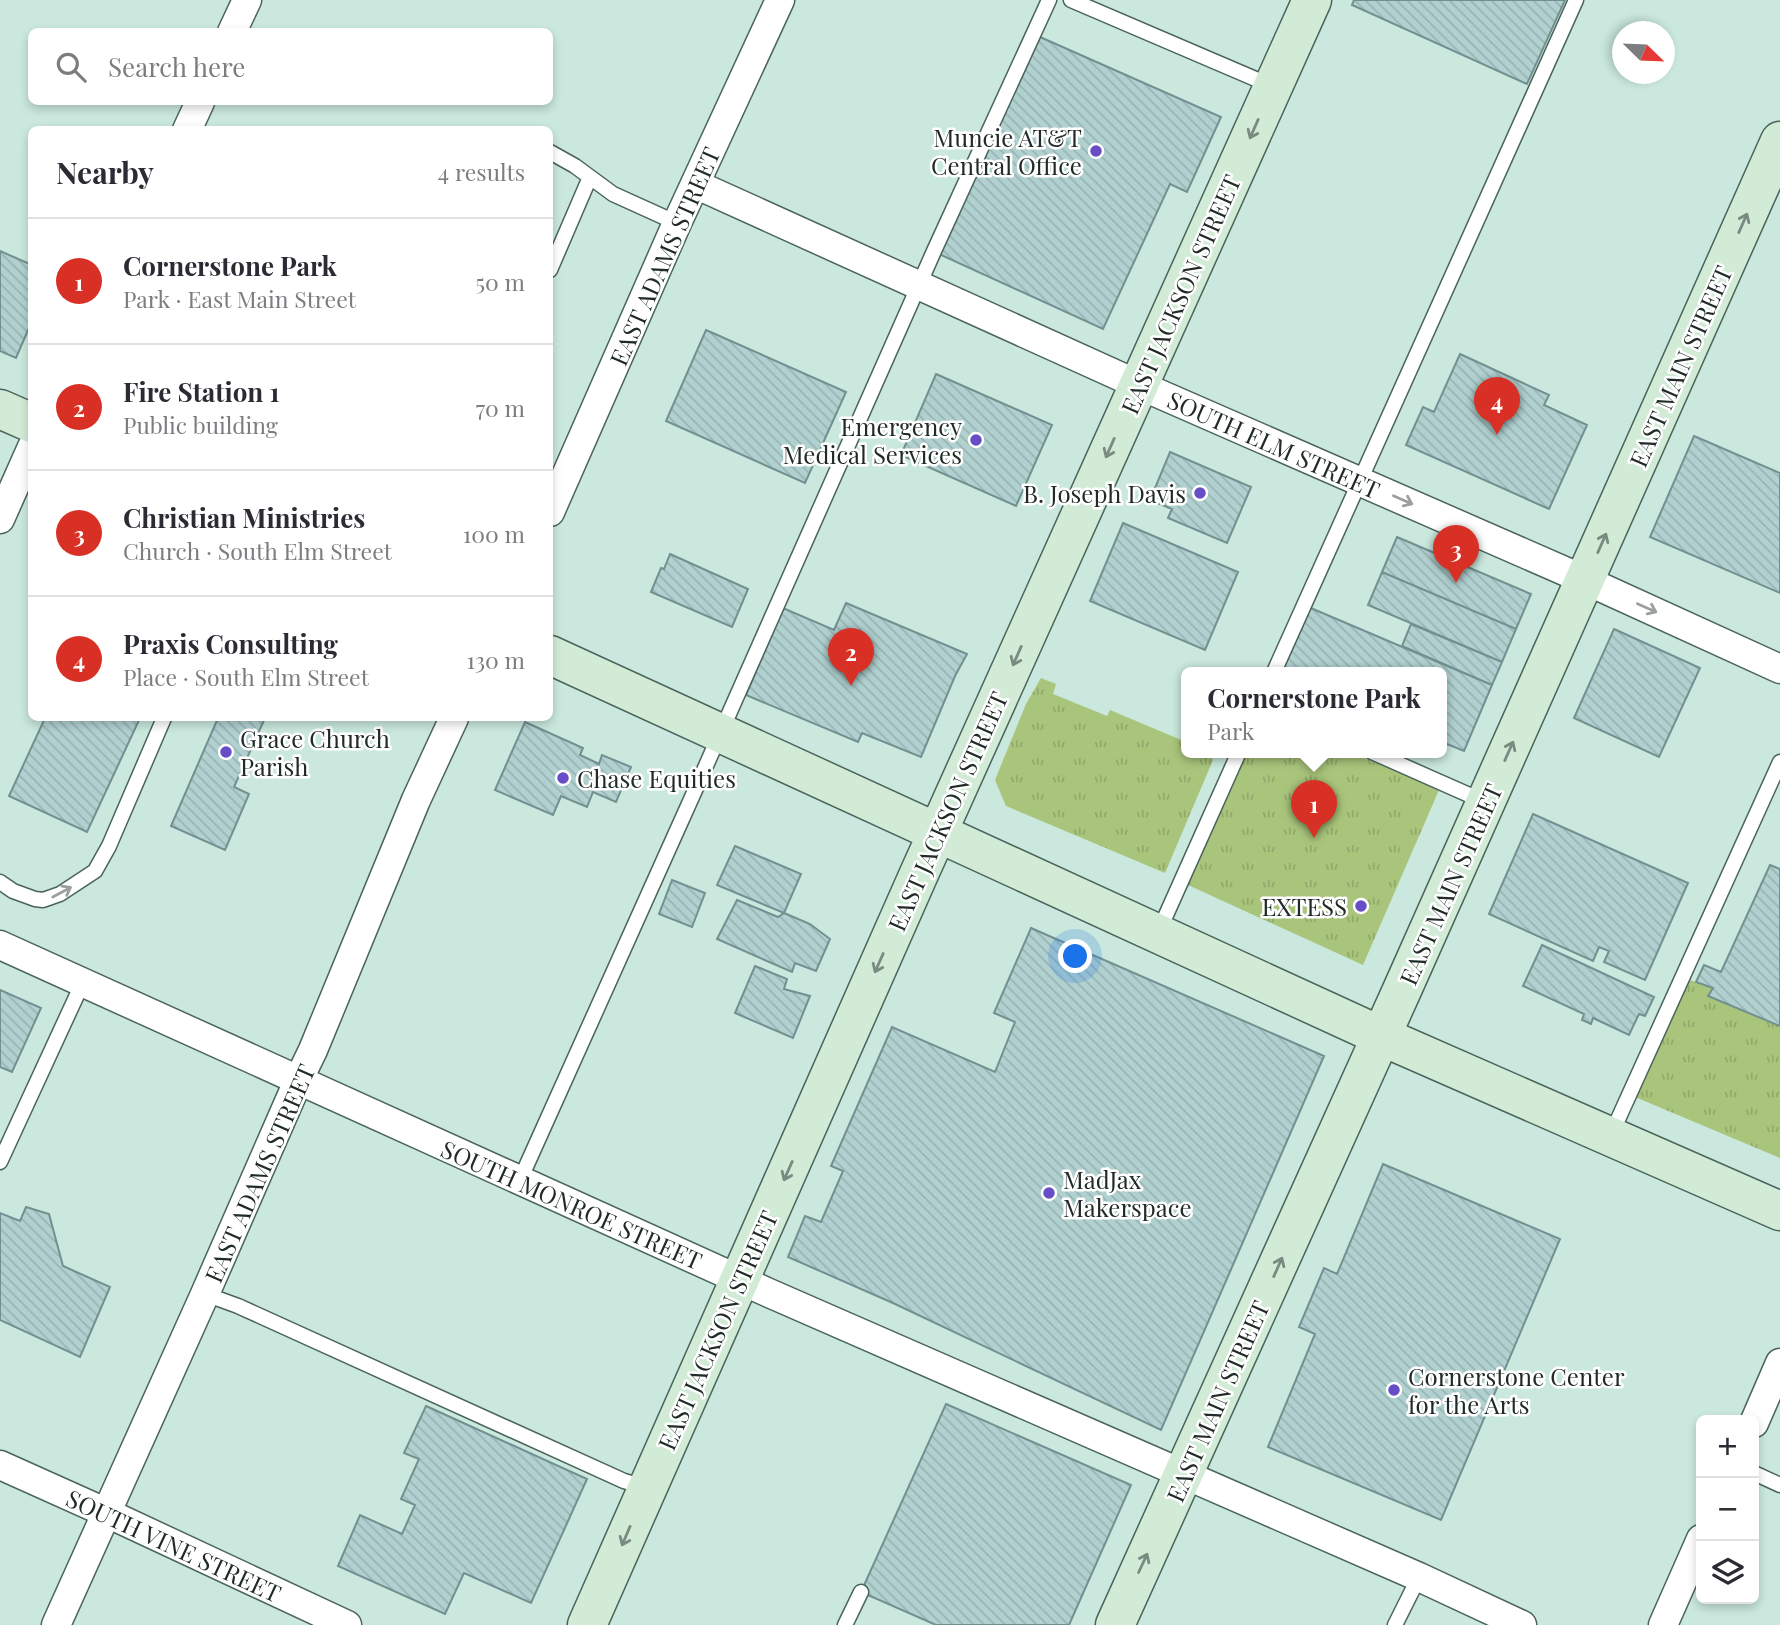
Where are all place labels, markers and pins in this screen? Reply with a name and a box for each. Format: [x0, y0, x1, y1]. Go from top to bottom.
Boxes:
place label: Muncie AT&T Central Office [931, 121, 1082, 181]
marker: Muncie AT&T Central Office [1088, 143, 1104, 159]
pin: 4 [1474, 377, 1520, 435]
place label: Emergency Medical Services [783, 410, 962, 470]
marker: Emergency Medical Services [968, 432, 984, 448]
place label: B. Joseph Davis [1023, 477, 1186, 509]
marker: B. Joseph Davis [1192, 485, 1208, 501]
pin: 3 [1433, 525, 1479, 583]
pin: 2 [828, 628, 874, 686]
place label: Grace Church Parish [240, 722, 390, 782]
marker: Grace Church Parish [218, 744, 234, 760]
place label: Chase Equities [577, 762, 736, 794]
marker: Chase Equities [555, 770, 571, 786]
pin: 1 [1291, 780, 1337, 838]
place label: EXTESS [1262, 890, 1347, 922]
marker: EXTESS [1353, 898, 1369, 914]
place label: MadJax Makerspace [1063, 1163, 1192, 1223]
marker: MadJax Makerspace [1041, 1185, 1057, 1201]
place label: Cornerstone Center for the Arts [1408, 1360, 1625, 1420]
marker: Cornerstone Center for the Arts [1386, 1382, 1402, 1398]

